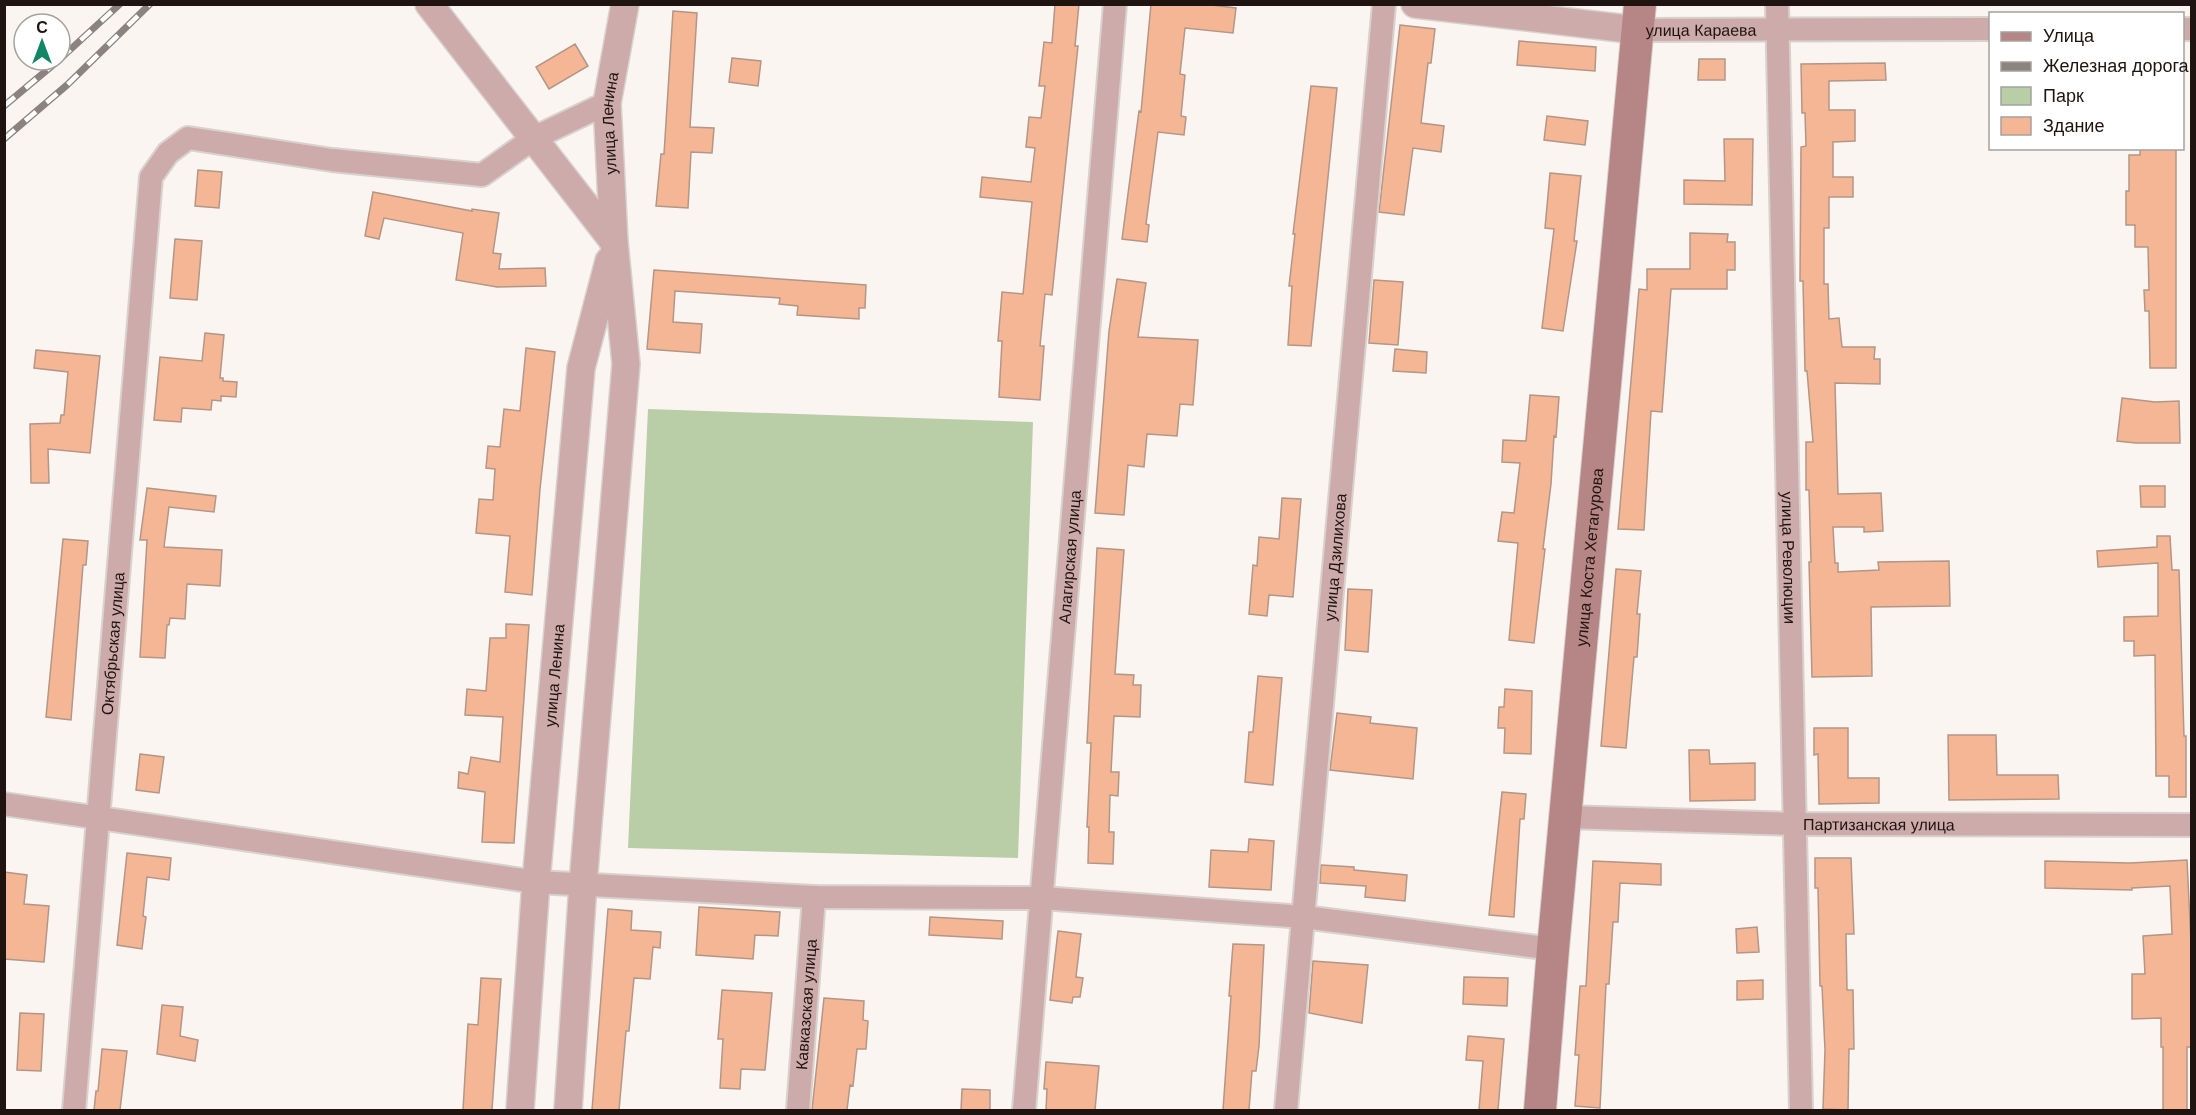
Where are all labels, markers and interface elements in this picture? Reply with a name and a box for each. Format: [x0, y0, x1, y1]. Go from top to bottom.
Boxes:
north arrow [12, 12, 72, 72]
legend [1989, 12, 2184, 150]
text: С [36, 19, 48, 36]
street label: улица Караева [1646, 21, 1756, 38]
text: Улица [2043, 26, 2095, 46]
text: Железная дорога [2043, 56, 2190, 76]
street label: улица Ленина [598, 70, 621, 175]
text: Парк [2043, 86, 2084, 106]
text: Здание [2043, 116, 2104, 136]
street label: улица Коста Хетагурова [1572, 467, 1606, 647]
street label: Алагирская улица [1056, 489, 1083, 624]
street label: улица Революции [1779, 491, 1799, 624]
street label: улица Дзилихова [1321, 492, 1349, 622]
street label: Октябрьская улица [98, 571, 127, 716]
street label: улица Ленина [541, 623, 567, 728]
street label: Партизанская улица [1803, 816, 1955, 833]
street label: Кавказская улица [793, 938, 819, 1070]

